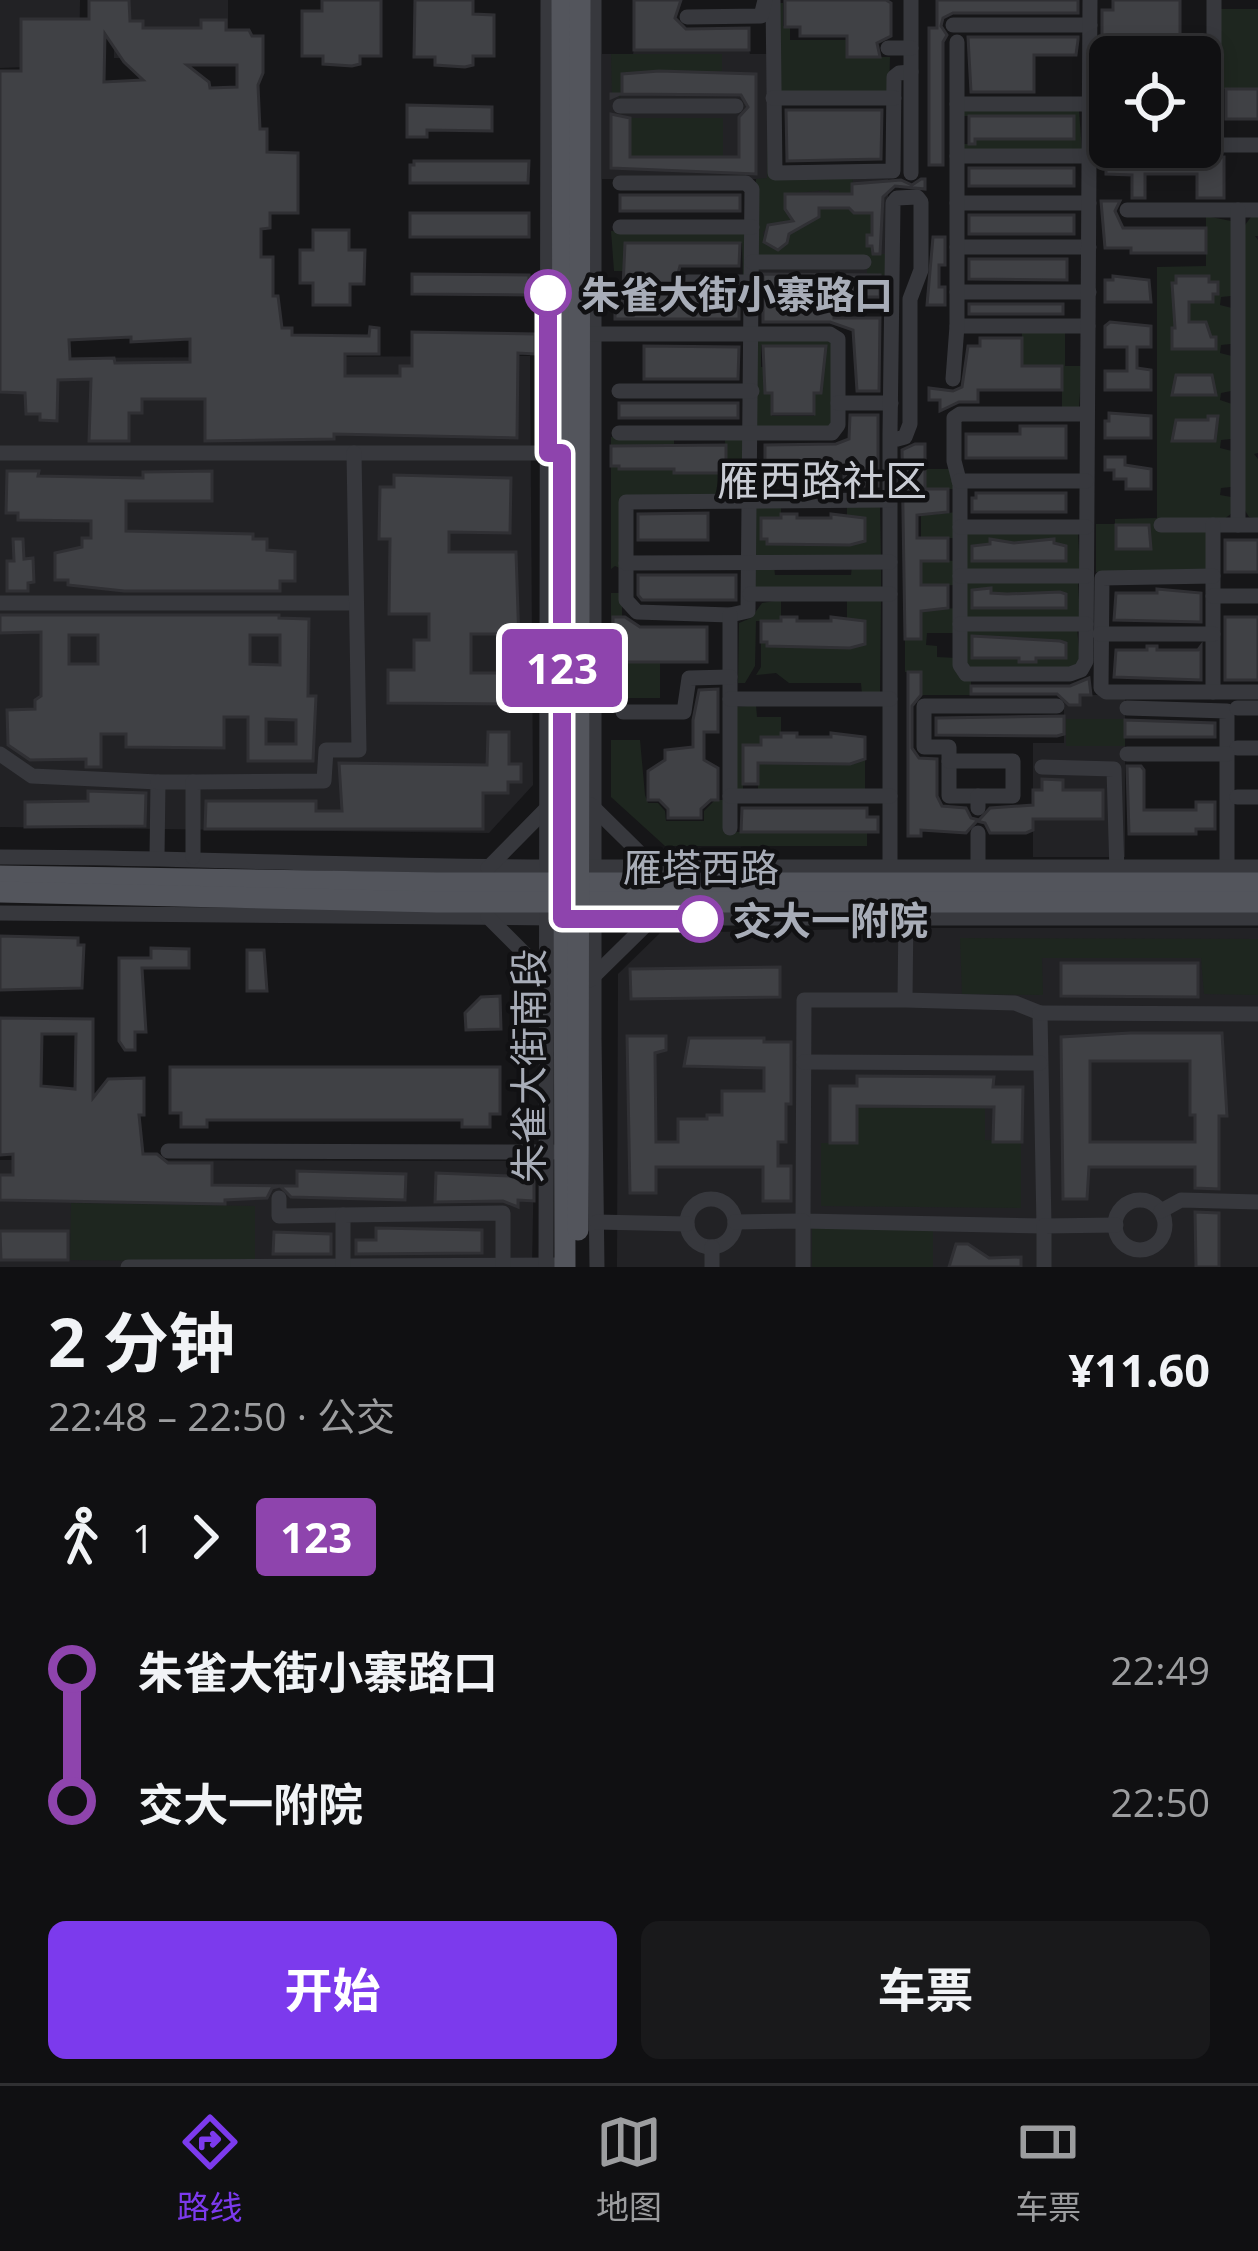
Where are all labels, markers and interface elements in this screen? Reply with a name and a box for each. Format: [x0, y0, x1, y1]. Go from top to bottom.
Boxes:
map controls [1089, 36, 1221, 168]
button: locate [1089, 36, 1221, 168]
place label: 朱雀大街小寨路口 [581, 267, 893, 320]
marker: 朱雀大街小寨路口 [526, 271, 570, 315]
district label: 雁西路社区 [717, 451, 927, 508]
line badge: 123 [493, 629, 631, 707]
text: 123 [526, 639, 598, 696]
street label: 雁塔西路 [623, 840, 779, 893]
place label: 交大一附院 [733, 893, 928, 946]
marker: 交大一附院 [678, 897, 722, 941]
street label: 朱雀大街南段 [501, 949, 554, 1183]
text: 2 分钟 [48, 1296, 235, 1386]
text: ¥11.60 [1069, 1339, 1210, 1400]
text: 22:48 – 22:50 · 公交 [48, 1389, 395, 1442]
icon: walk [48, 1504, 114, 1570]
icon: forward [172, 1504, 238, 1570]
text: 123 [280, 1508, 352, 1565]
text: 1 [132, 1511, 154, 1564]
text: 朱雀大街小寨路口 [138, 1641, 498, 1702]
text: 22:49 [1111, 1643, 1210, 1696]
text: 交大一附院 [138, 1773, 363, 1834]
text: 22:50 [1111, 1775, 1210, 1828]
button: 开始 [48, 1921, 617, 2059]
button: 车票 [641, 1921, 1210, 2059]
tab: 路线 [177, 2109, 243, 2229]
tab: 地图 [596, 2109, 662, 2229]
tab: 车票 [1015, 2109, 1081, 2229]

